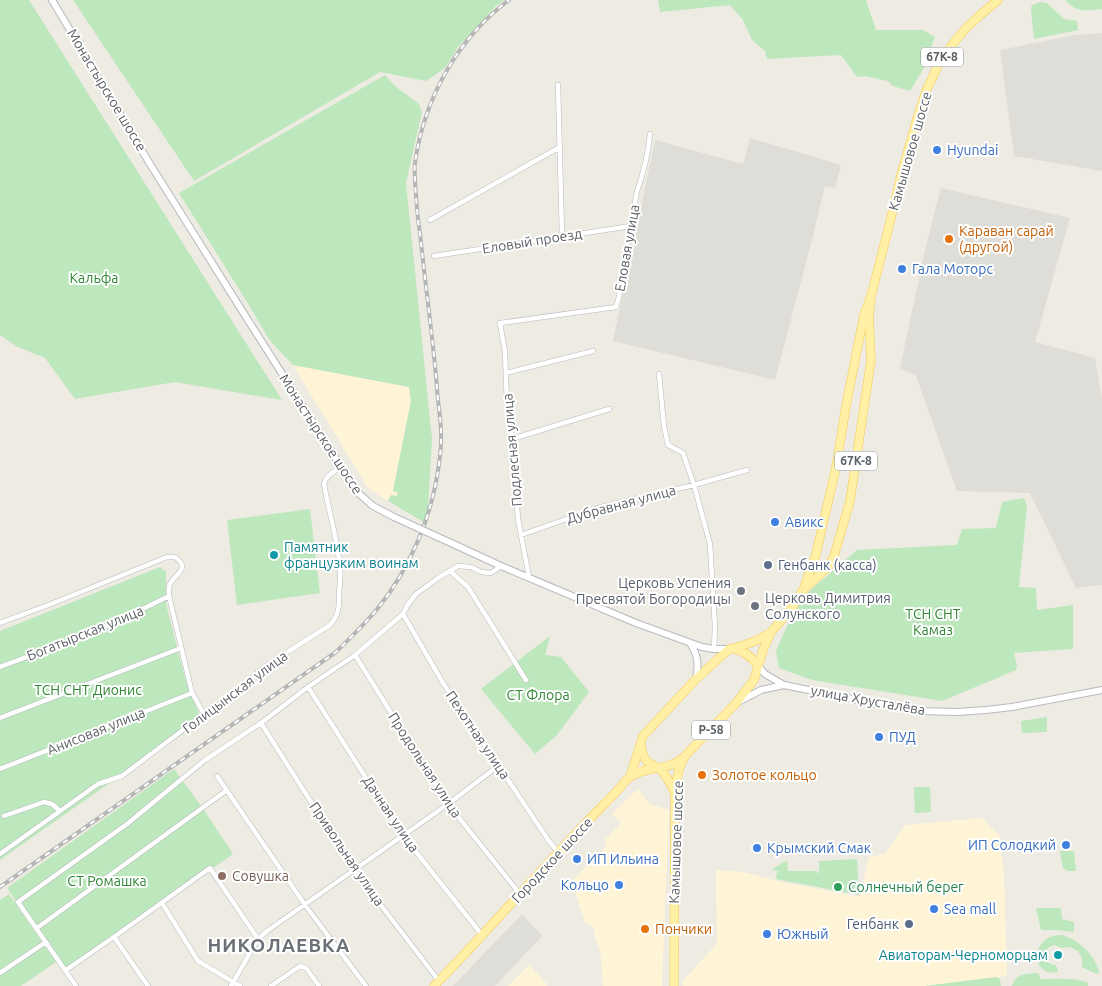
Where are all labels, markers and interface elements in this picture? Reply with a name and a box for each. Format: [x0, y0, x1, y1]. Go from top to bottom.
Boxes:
street label: Монастырское шоссе [64, 26, 150, 154]
road number: 67К-8 [921, 48, 963, 66]
street label: Камышовое шоссе [885, 90, 935, 212]
place label: Hyundai [947, 142, 998, 158]
marker: Hyundai [931, 144, 943, 156]
street label: Еловая улица [611, 203, 643, 293]
place label: Караван сарай (другой) [959, 223, 1054, 255]
street label: Еловый проезд [481, 225, 583, 257]
marker: Караван сарай (другой) [943, 233, 955, 245]
place label: Гала Моторс [912, 261, 993, 277]
marker: Гала Моторс [896, 263, 908, 275]
park label: Кальфа [70, 270, 118, 286]
street label: Монастырское шоссе [276, 371, 366, 497]
street label: Подлесная улица [499, 393, 525, 507]
road number: 67К-8 [835, 452, 877, 471]
street label: Дубравная улица [565, 482, 677, 526]
place label: Авикс [785, 514, 824, 530]
marker: Авикс [769, 516, 781, 528]
place label: Памятник французким воинам [284, 539, 419, 571]
marker: Памятник французким воинам [268, 549, 280, 561]
place label: Генбанк (касса) [778, 557, 877, 573]
marker: Генбанк (касса) [762, 559, 774, 571]
place label: Церковь Успения Пресвятой Богородицы [576, 575, 731, 607]
marker: Церковь Успения Пресвятой Богородицы [735, 585, 747, 597]
place label: Церковь Димитрия Солунского [765, 590, 891, 622]
marker: Церковь Димитрия Солунского [749, 600, 761, 612]
street label: Богатырская улица [24, 602, 146, 664]
park label: ТСН СНТ Камаз [905, 606, 961, 638]
street label: Голицынская улица [180, 647, 290, 737]
park label: ТСН СНТ Дионис [34, 682, 142, 698]
street label: улица Хрусталёва [809, 682, 927, 718]
park label: СТ Флора [506, 687, 570, 703]
street label: Пехотная улица [443, 688, 513, 782]
street label: Анисовая улица [45, 704, 147, 758]
street label: Продольная улица [385, 709, 465, 821]
road number: Р-58 [692, 720, 730, 740]
place label: ПУД [889, 729, 916, 745]
marker: ПУД [873, 731, 885, 743]
place label: Золотое кольцо [712, 767, 817, 783]
marker: Золотое кольцо [696, 769, 708, 781]
street label: Дачная улица [360, 773, 422, 855]
street label: Камышовое шоссе [666, 780, 686, 904]
street label: Привольная улица [306, 799, 388, 909]
street label: Городское шоссе [508, 814, 596, 906]
place label: ИП Солодкий [968, 837, 1056, 853]
marker: ИП Солодкий [1060, 839, 1072, 851]
place label: Крымский Смак [767, 840, 871, 856]
marker: Крымский Смак [751, 842, 763, 854]
place label: ИП Ильина [587, 851, 659, 867]
marker: ИП Ильина [571, 853, 583, 865]
place label: Совушка [232, 868, 289, 884]
marker: Совушка [216, 870, 228, 882]
park label: СТ Ромашка [67, 873, 147, 889]
place label: Кольцо [561, 877, 609, 893]
marker: Кольцо [613, 879, 625, 891]
place label: Солнечный берег [848, 879, 964, 895]
marker: Солнечный берег [832, 881, 844, 893]
place label: Sea mall [944, 901, 996, 917]
marker: Sea mall [928, 903, 940, 915]
place label: Генбанк [847, 916, 899, 932]
marker: Генбанк [903, 918, 915, 930]
place label: Пончики [655, 921, 712, 937]
marker: Пончики [639, 923, 651, 935]
place label: Южный [777, 926, 829, 942]
marker: Южный [761, 928, 773, 940]
district label: НИКОЛАЕВКА [208, 934, 350, 956]
place label: Авиаторам-Черноморцам [879, 947, 1048, 963]
marker: Авиаторам-Черноморцам [1052, 949, 1064, 961]

